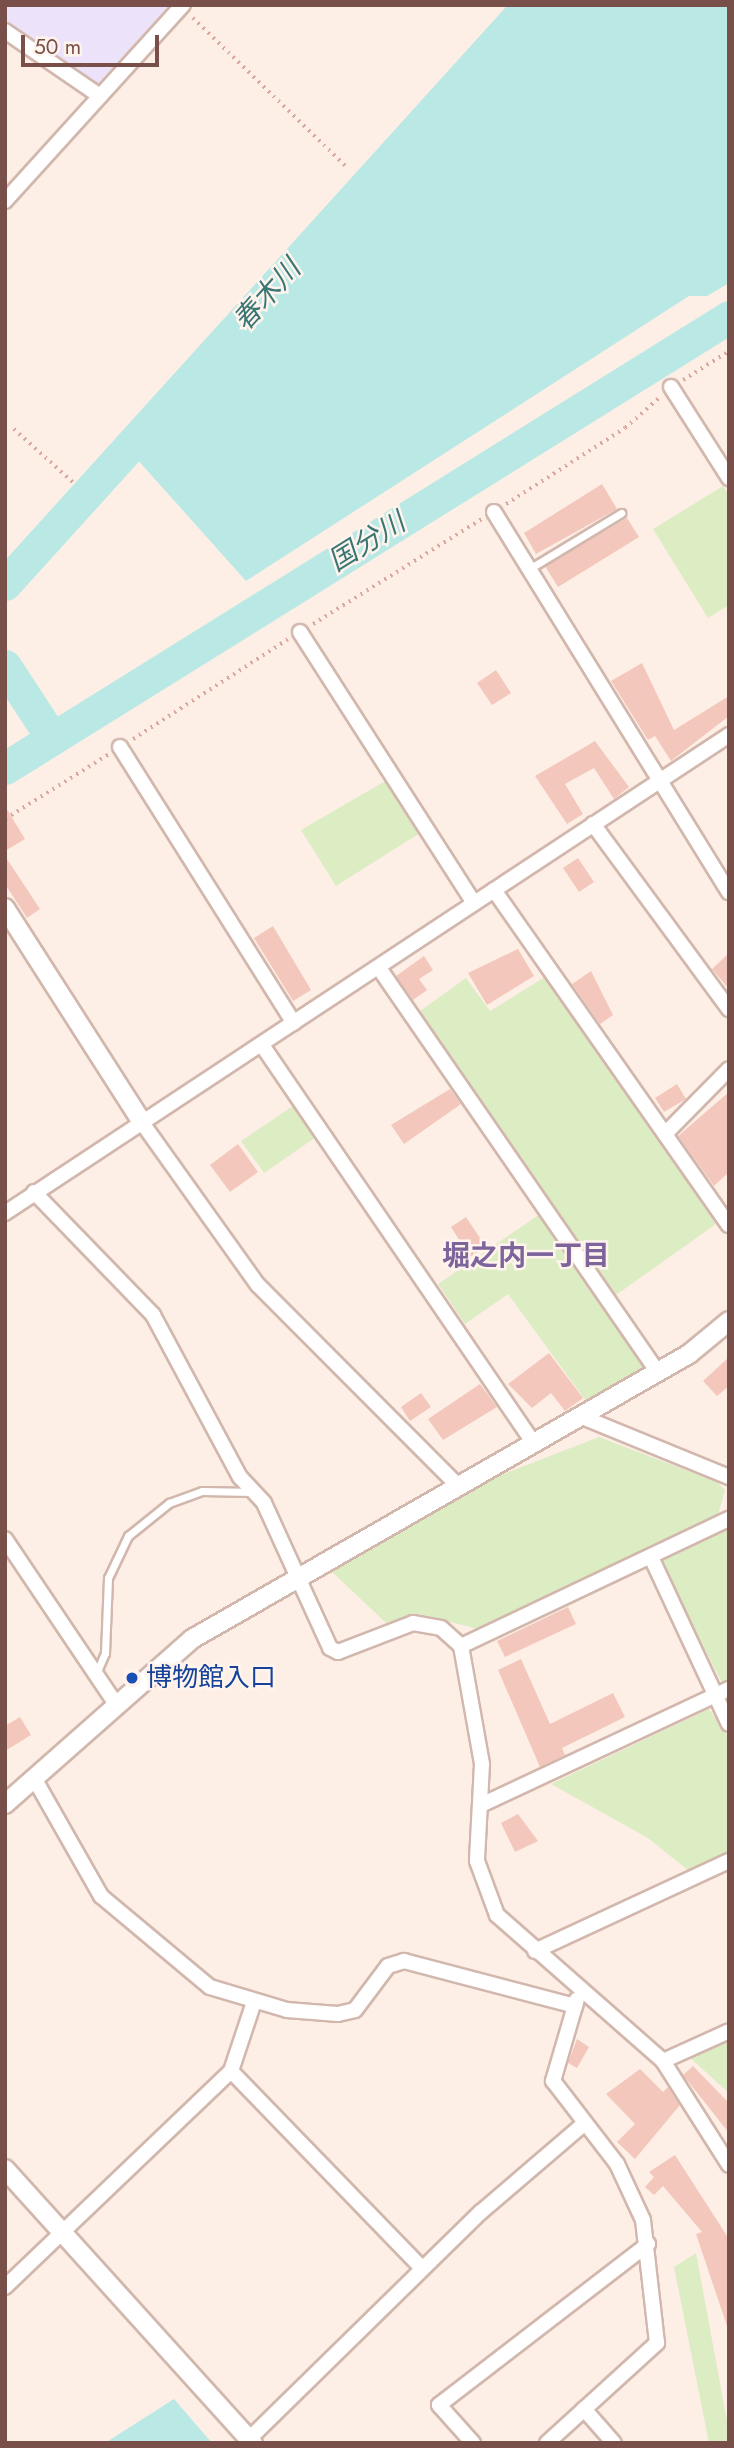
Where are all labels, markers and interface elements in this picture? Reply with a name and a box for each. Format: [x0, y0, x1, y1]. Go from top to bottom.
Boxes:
scale bar [24, 21, 163, 65]
text: 50 m [34, 32, 81, 62]
water label: 春木川 [226, 253, 308, 337]
water label: 国分川 [322, 505, 412, 579]
district label: 堀之内一丁目 [442, 1239, 610, 1273]
place label: 博物館入口 [146, 1662, 276, 1694]
marker: 博物館入口 [124, 1670, 140, 1686]

